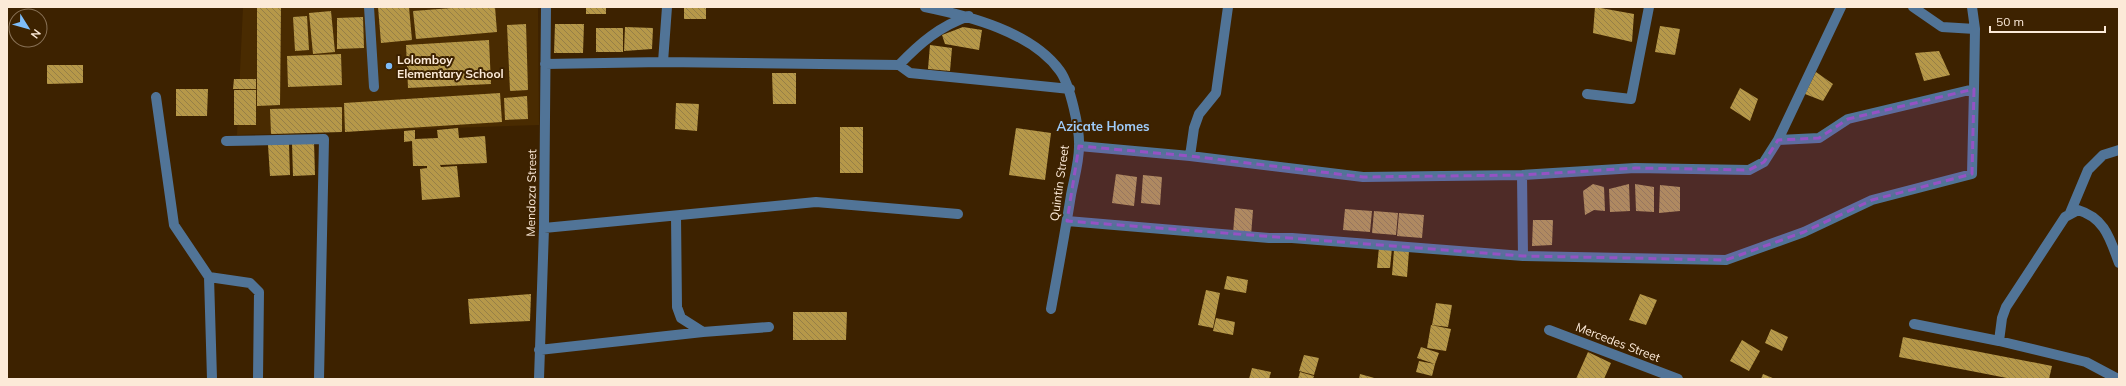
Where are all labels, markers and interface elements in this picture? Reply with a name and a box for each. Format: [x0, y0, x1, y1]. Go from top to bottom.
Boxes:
north arrow [8, 8, 48, 48]
scale bar [1990, 8, 2105, 34]
text: 50 m [1996, 14, 2024, 29]
text: N [28, 26, 44, 42]
place label: Lolomboy Elementary School [397, 52, 504, 81]
marker: Lolomboy Elementary School [384, 61, 394, 71]
district label: Azicate Homes [1056, 118, 1150, 134]
street label: Quintin Street [1046, 144, 1072, 222]
street label: Mendoza Street [523, 149, 539, 237]
street label: Mercedes Street [1574, 319, 1662, 365]

